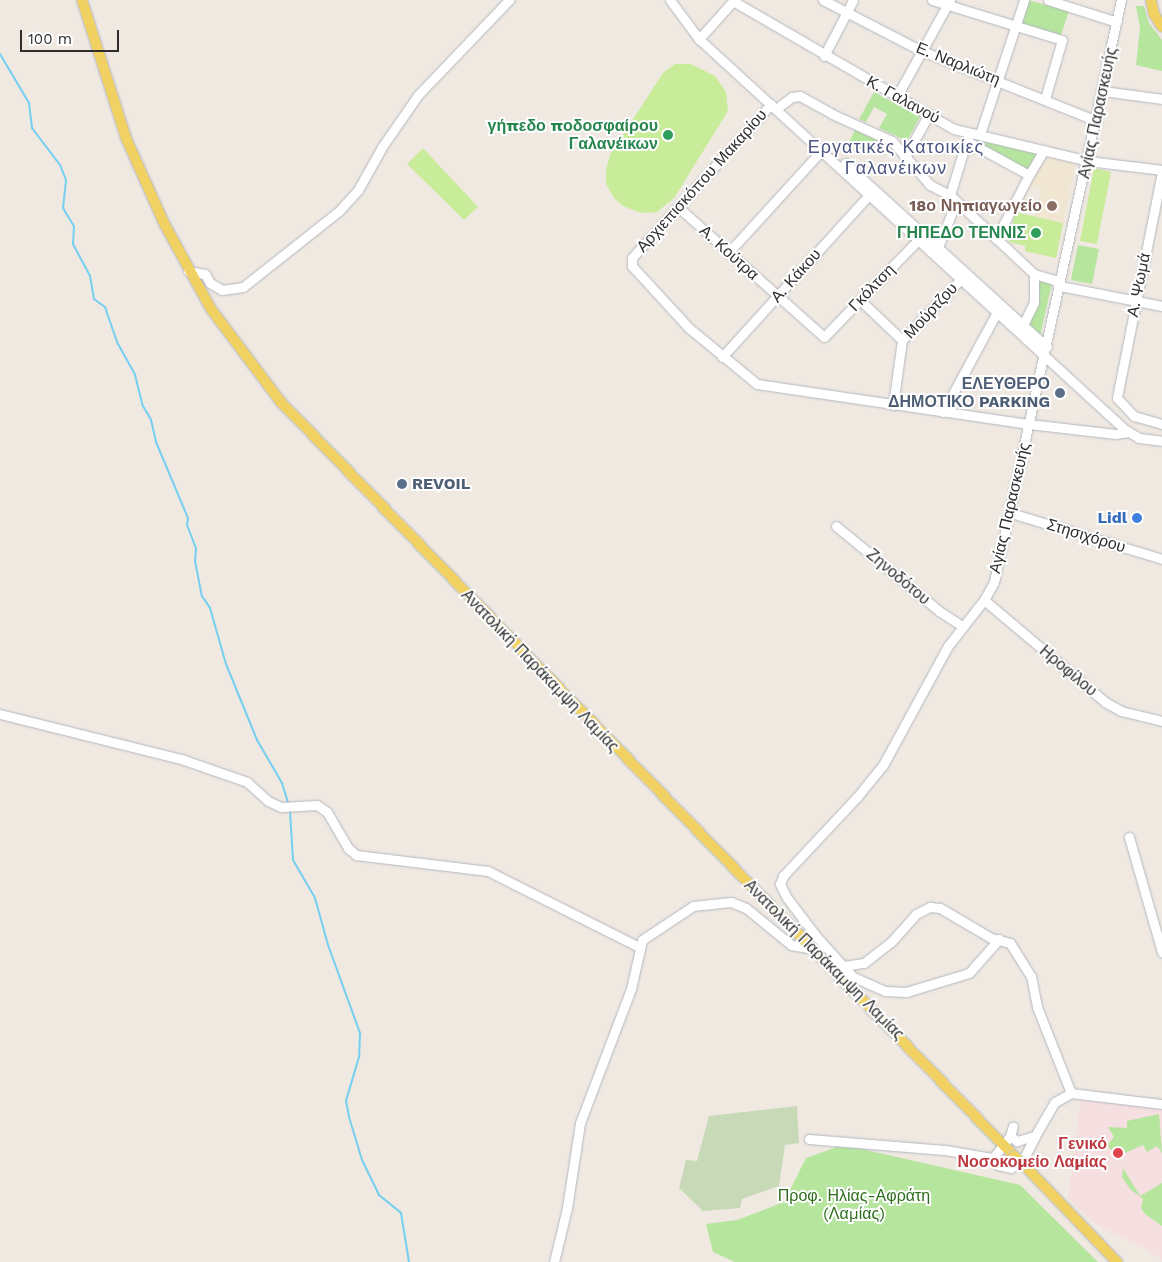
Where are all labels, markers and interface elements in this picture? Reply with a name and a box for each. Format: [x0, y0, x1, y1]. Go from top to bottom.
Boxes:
scale bar [22, 20, 121, 52]
text: 100 m [28, 30, 72, 48]
street label: Ε. Ναρλιώτη [913, 38, 1003, 90]
street label: Αγίας Παρασκευής [1075, 46, 1121, 180]
street label: Κ. Γαλανού [863, 72, 943, 128]
street label: Αρχιεπισκόπου Μακαρίου [633, 106, 771, 256]
place label: γήπεδο ποδοσφαίρου Γαλανέικων [488, 116, 658, 154]
marker: γήπεδο ποδοσφαίρου Γαλανέικων [662, 129, 674, 141]
district label: Εργατικές Κατοικίες Γαλανέικων [805, 137, 987, 180]
place label: 18ο Νηπιαγωγείο [909, 196, 1042, 216]
marker: 18ο Νηπιαγωγείο [1046, 200, 1058, 212]
street label: Α. Κούτρα [695, 221, 763, 285]
place label: ΓΗΠΕΔΟ ΤΕΝΝΙΣ [897, 223, 1026, 243]
marker: ΓΗΠΕΔΟ ΤΕΝΝΙΣ [1030, 227, 1042, 239]
street label: Α. Κάκου [767, 245, 825, 307]
street label: Α. Ψωμά [1123, 251, 1155, 319]
street label: Γκόλτση [845, 260, 899, 316]
street label: Μούρτζου [900, 279, 962, 343]
place label: ΕΛΕΥΘΕΡΟ ΔΗΜΟΤΙΚΟ PARKING [888, 374, 1050, 412]
marker: ΕΛΕΥΘΕΡΟ ΔΗΜΟΤΙΚΟ PARKING [1054, 387, 1066, 399]
street label: Αγίας Παρασκευής [986, 441, 1034, 575]
place label: REVOIL [412, 474, 470, 494]
marker: REVOIL [396, 478, 408, 490]
place label: Lidl [1097, 508, 1127, 528]
marker: Lidl [1131, 512, 1143, 524]
street label: Στησιχόρου [1044, 515, 1128, 557]
street label: Ζηνοδότου [862, 545, 934, 609]
street label: Ανατολική Παράκαμψη Λαμίας [457, 586, 623, 756]
street label: Ηροφίλου [1035, 642, 1101, 700]
street label: Ανατολική Παράκαμψη Λαμίας [740, 876, 908, 1044]
place label: Γενικό Νοσοκομείο Λαμίας [957, 1134, 1107, 1172]
marker: Γενικό Νοσοκομείο Λαμίας [1111, 1146, 1125, 1160]
park label: Προφ. Ηλίας-Αφράτη (Λαμίας) [778, 1186, 930, 1224]

